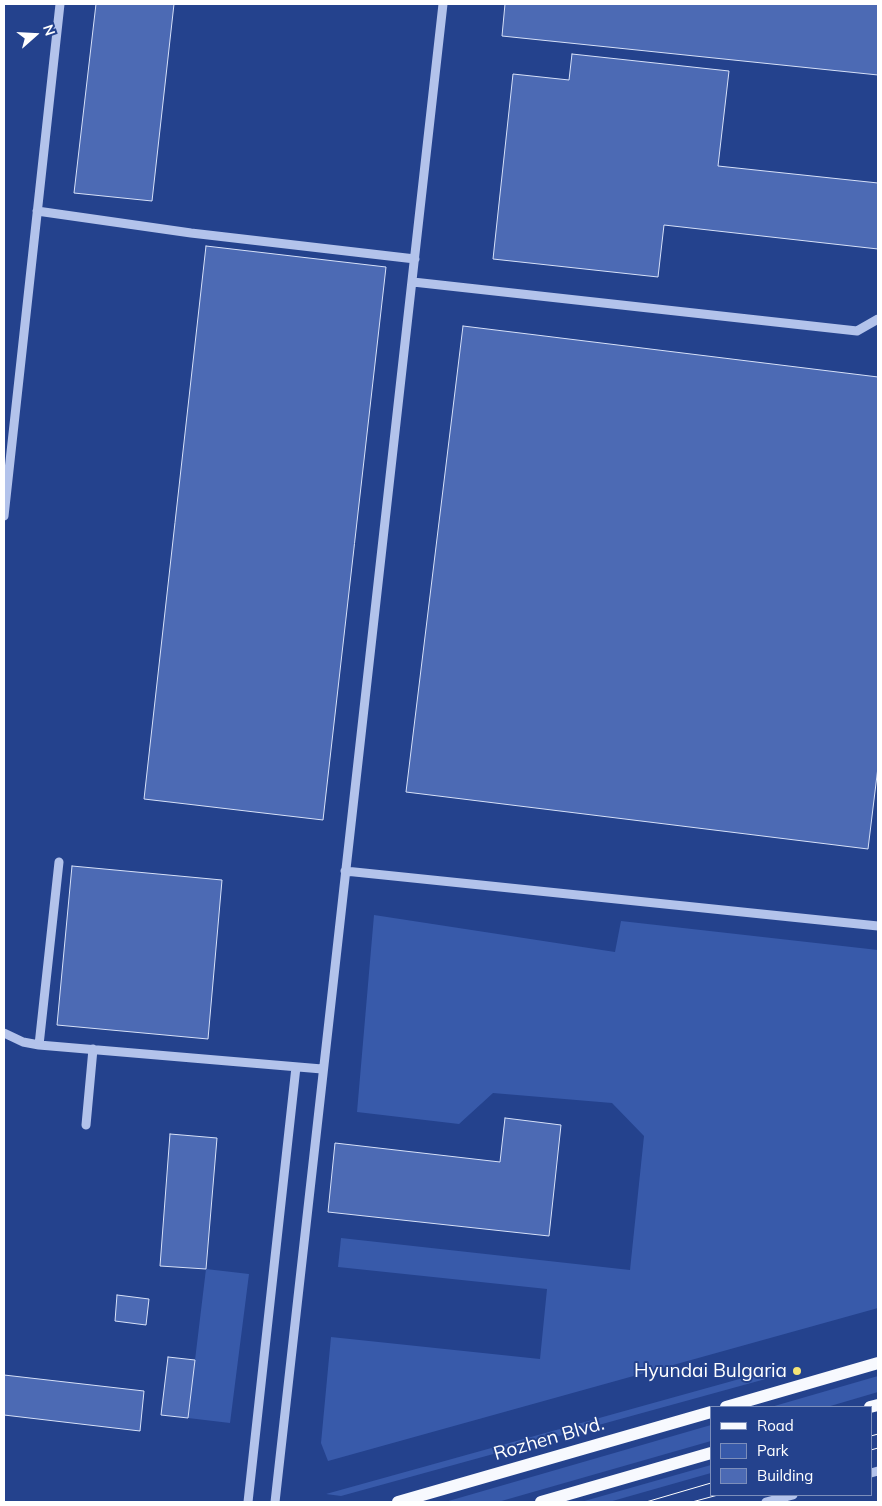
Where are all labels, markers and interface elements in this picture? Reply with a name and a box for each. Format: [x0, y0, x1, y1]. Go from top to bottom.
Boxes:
north arrow [10, 10, 60, 60]
text: N [39, 22, 59, 38]
place label: Hyundai Bulgaria [634, 1360, 787, 1382]
marker: Hyundai Bulgaria [791, 1365, 803, 1377]
legend [710, 1406, 872, 1496]
street label: Rozhen Blvd. [491, 1412, 607, 1466]
text: Road [757, 1416, 794, 1435]
text: Park [757, 1441, 789, 1460]
text: Building [757, 1466, 813, 1485]

